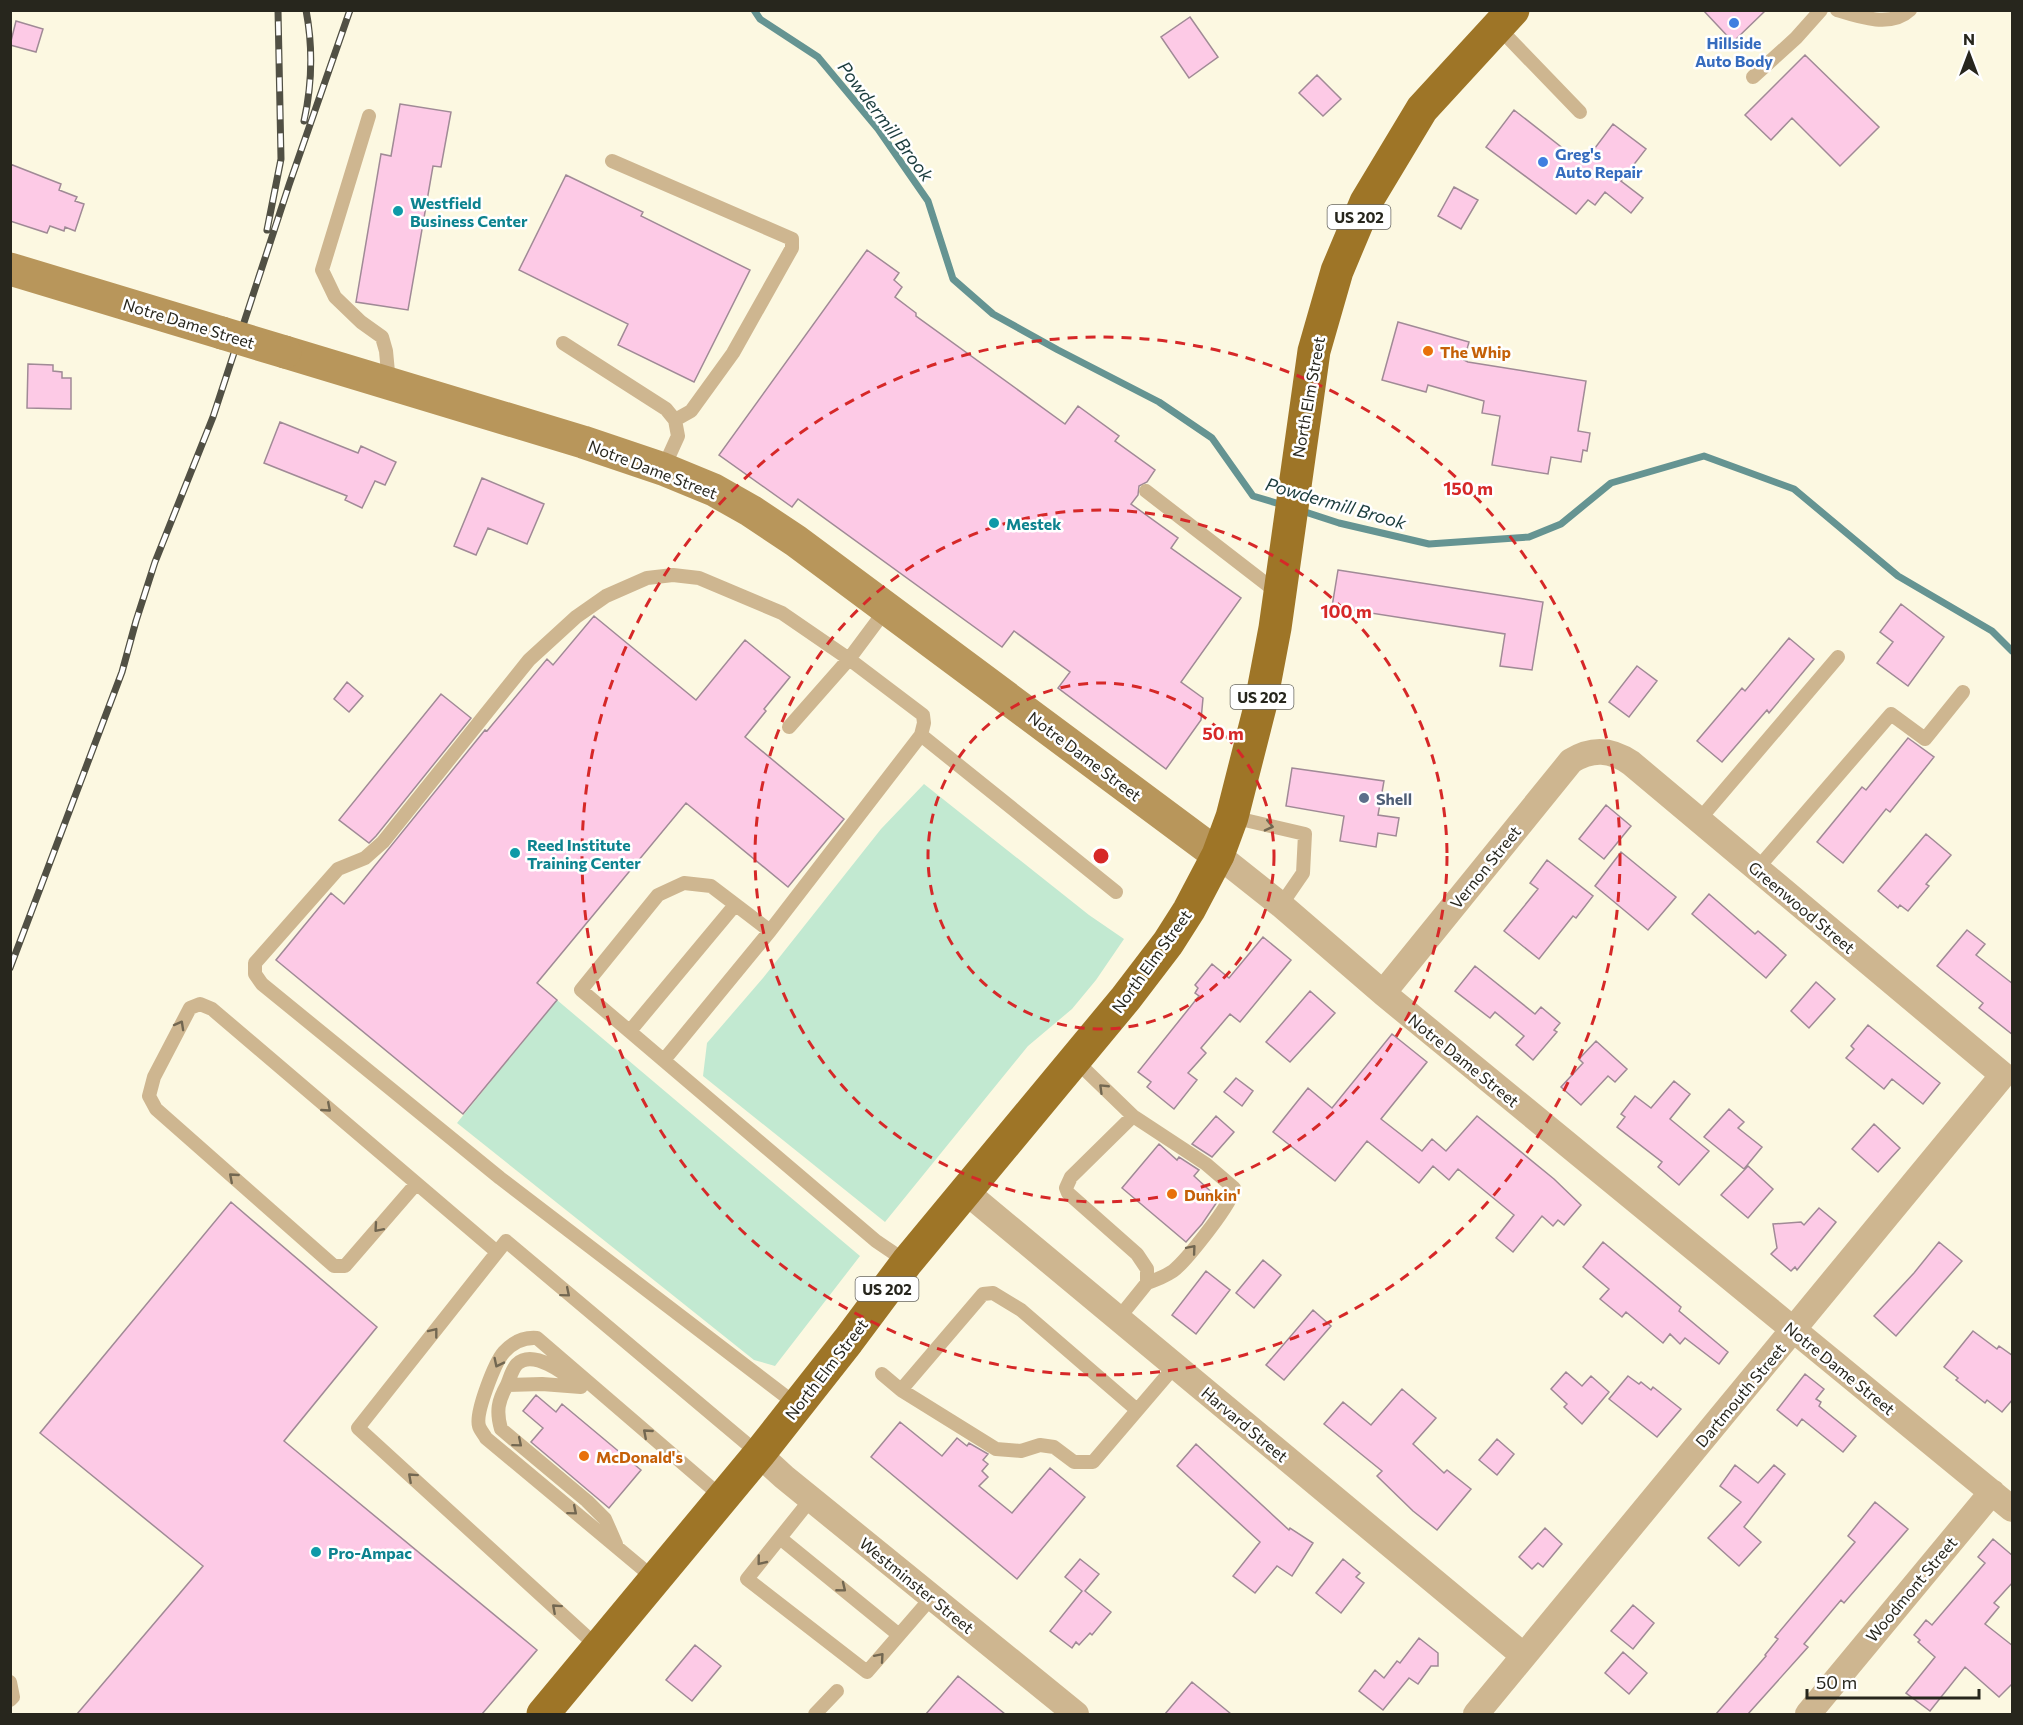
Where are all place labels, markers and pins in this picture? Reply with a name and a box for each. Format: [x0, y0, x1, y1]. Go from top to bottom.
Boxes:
marker: Hillside Auto Body [1727, 16, 1741, 30]
place label: Hillside Auto Body [1695, 33, 1773, 70]
place label: Greg's Auto Repair [1555, 144, 1643, 181]
marker: Greg's Auto Repair [1536, 155, 1550, 169]
place label: Westfield Business Center [410, 193, 528, 230]
marker: Westfield Business Center [391, 204, 405, 218]
place label: The Whip [1440, 342, 1511, 361]
marker: The Whip [1421, 344, 1435, 358]
place label: Mestek [1006, 514, 1062, 533]
marker: Mestek [987, 516, 1001, 530]
place label: Shell [1376, 789, 1412, 808]
marker: Shell [1357, 791, 1371, 805]
place label: Reed Institute Training Center [527, 835, 641, 872]
marker: Reed Institute Training Center [508, 846, 522, 860]
centre of rings [1091, 846, 1111, 866]
place label: Dunkin' [1184, 1185, 1241, 1204]
marker: Dunkin' [1165, 1187, 1179, 1201]
place label: McDonald's [596, 1447, 683, 1466]
marker: McDonald's [577, 1449, 591, 1463]
place label: Pro-Ampac [328, 1543, 412, 1562]
marker: Pro-Ampac [309, 1545, 323, 1559]

